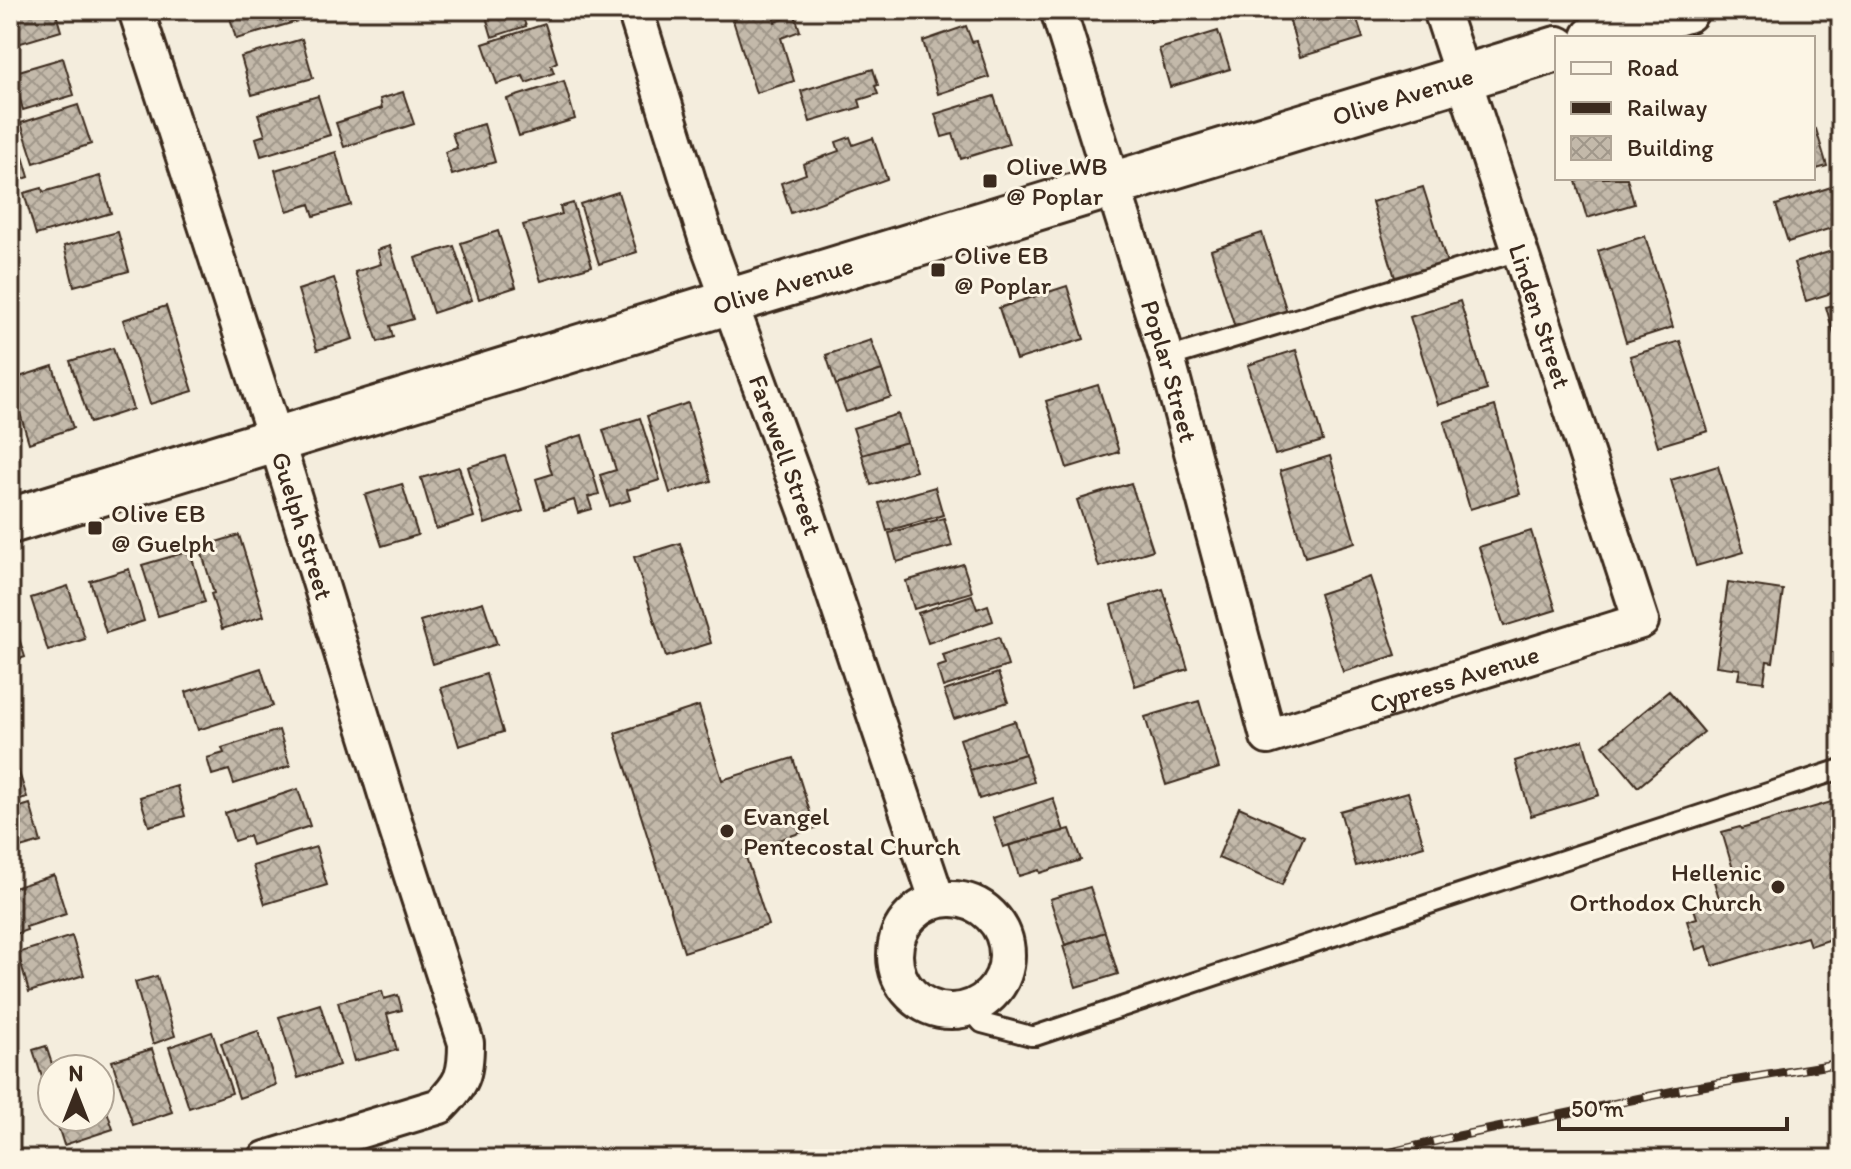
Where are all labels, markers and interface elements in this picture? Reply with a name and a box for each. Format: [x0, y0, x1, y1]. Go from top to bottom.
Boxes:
legend [1555, 36, 1815, 180]
text: Road [1627, 53, 1679, 82]
street label: Olive Avenue [1328, 60, 1477, 133]
text: Railway [1627, 93, 1708, 122]
text: Building [1627, 133, 1714, 162]
place label: Olive WB @ Poplar [1006, 150, 1108, 212]
marker: Olive WB @ Poplar [981, 172, 999, 190]
place label: Olive EB @ Poplar [954, 239, 1052, 301]
street label: Linden Street [1502, 240, 1578, 393]
street label: Olive Avenue [708, 249, 857, 322]
marker: Olive EB @ Poplar [929, 261, 947, 279]
street label: Poplar Street [1134, 296, 1205, 446]
street label: Farewell Street [742, 370, 829, 540]
street label: Guelph Street [265, 448, 341, 604]
place label: Olive EB @ Guelph [111, 497, 215, 559]
marker: Olive EB @ Guelph [86, 519, 104, 537]
street label: Cypress Avenue [1366, 638, 1543, 720]
place label: Evangel Pentecostal Church [743, 800, 961, 862]
marker: Evangel Pentecostal Church [718, 822, 736, 840]
place label: Hellenic Orthodox Church [1569, 856, 1762, 918]
marker: Hellenic Orthodox Church [1769, 878, 1787, 896]
north arrow [36, 1053, 116, 1133]
text: N [69, 1060, 83, 1087]
scale bar [1559, 1081, 1787, 1131]
text: 50 m [1571, 1094, 1624, 1123]

